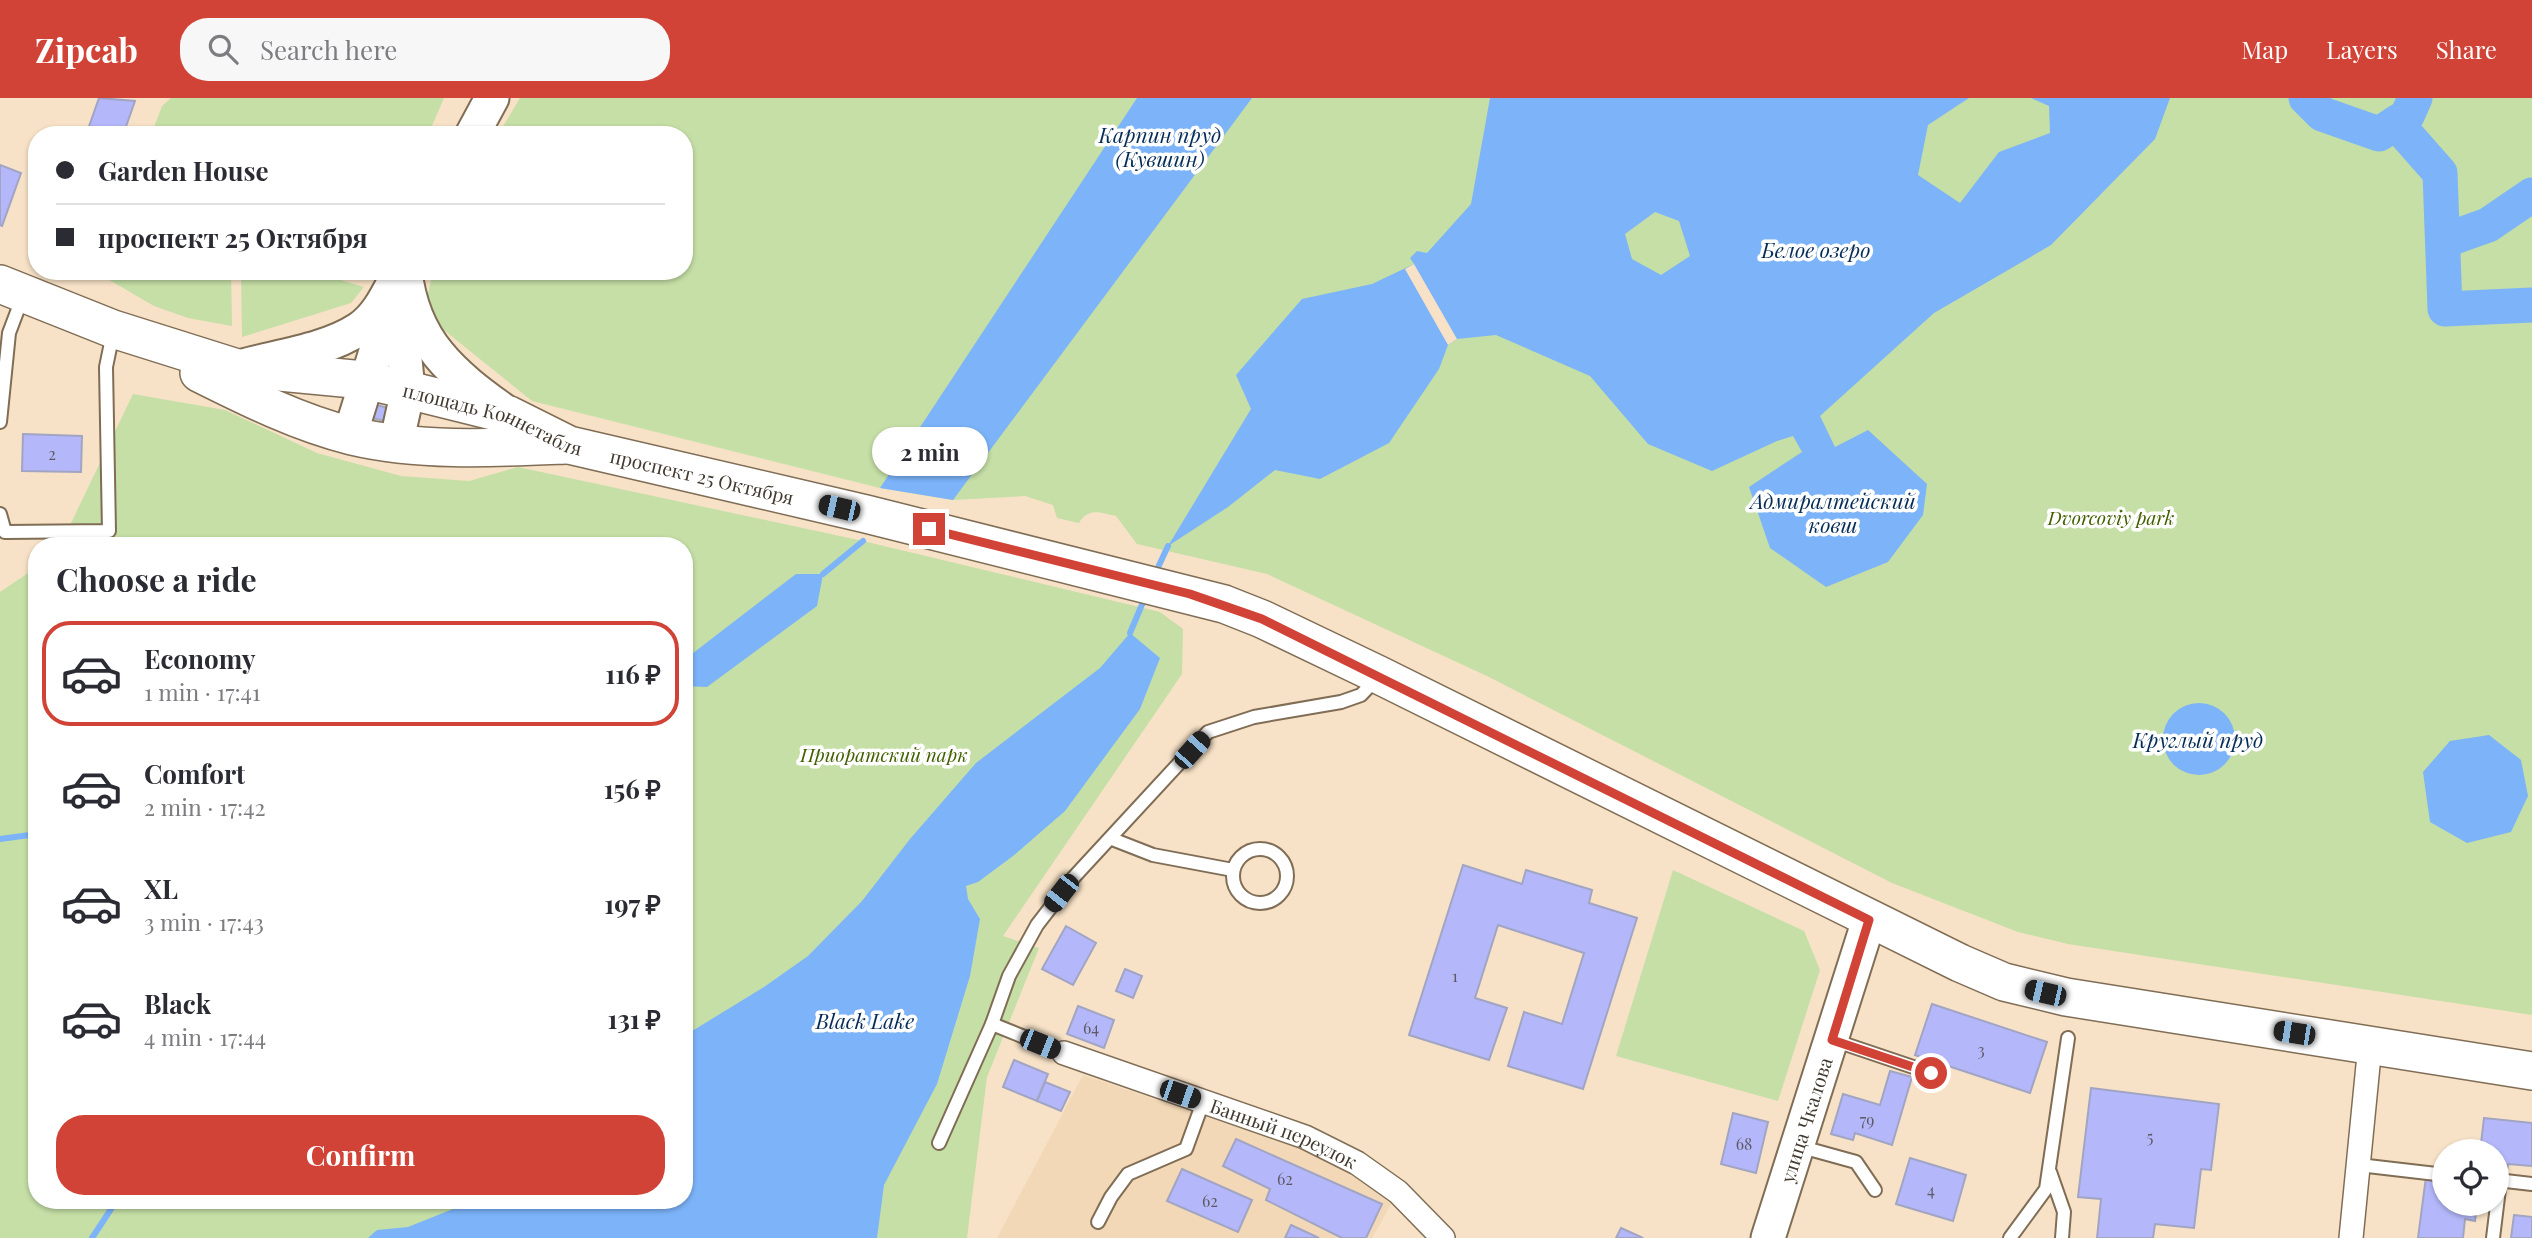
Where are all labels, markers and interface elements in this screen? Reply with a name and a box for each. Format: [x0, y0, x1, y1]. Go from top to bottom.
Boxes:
search box [180, 18, 670, 81]
text: Zipcab [35, 27, 138, 71]
icon: search [204, 30, 242, 68]
text: Search here [260, 32, 397, 67]
text: Map [2242, 33, 2288, 65]
text: Layers [2326, 33, 2398, 65]
text: Share [2436, 33, 2497, 65]
water label: Карпин пруд (Кувшин) [1098, 120, 1221, 172]
text: Garden House [98, 153, 269, 188]
text: проспект 25 Октября [98, 220, 368, 255]
water label: Белое озеро [1761, 235, 1870, 263]
street label: площадь Коннетабля [400, 376, 585, 461]
callout: 2 min [871, 428, 987, 476]
text: 2 min [900, 436, 960, 467]
street label: проспект 25 Октября [608, 442, 796, 510]
house number: 2 [48, 443, 56, 464]
water label: Адмиралтейский ковш [1748, 486, 1917, 538]
car [817, 493, 862, 523]
park label: Dvorcoviy park [2047, 504, 2174, 530]
route end [913, 513, 945, 545]
text: Choose a ride [56, 557, 257, 600]
text: Economy [144, 641, 255, 676]
icon: car [60, 642, 123, 705]
text: 116 ₽ [605, 656, 661, 691]
text: 1 min · 17:41 [144, 676, 261, 707]
water label: Круглый пруд [2132, 725, 2263, 753]
car [1171, 727, 1214, 773]
park label: Приоратский парк [799, 741, 968, 767]
text: Comfort [144, 756, 245, 791]
icon: car [60, 757, 123, 820]
text: 156 ₽ [604, 771, 661, 806]
text: 2 min · 17:42 [144, 791, 266, 822]
car [1040, 870, 1083, 916]
text: XL [144, 871, 178, 906]
icon: car [60, 872, 123, 935]
text: 197 ₽ [604, 886, 661, 921]
text: 3 min · 17:43 [144, 906, 264, 937]
house number: 1 [1452, 965, 1458, 986]
car [2023, 978, 2068, 1008]
text: Black [144, 986, 211, 1021]
icon: car [60, 987, 123, 1050]
text: 131 ₽ [607, 1001, 661, 1036]
water label: Black Lake [815, 1006, 914, 1034]
house number: 64 [1083, 1017, 1099, 1038]
car [2272, 1019, 2317, 1047]
text: 4 min · 17:44 [144, 1021, 266, 1052]
car [1017, 1026, 1064, 1062]
house number: 3 [1977, 1039, 1985, 1060]
street label: улица Чкалова [1773, 1053, 1838, 1187]
route start [1915, 1057, 1947, 1089]
car [1157, 1077, 1204, 1111]
street label: Банный переулок [1207, 1092, 1362, 1174]
house number: 79 [1860, 1109, 1874, 1130]
button: Confirm [56, 1115, 665, 1195]
house number: 5 [2147, 1126, 2153, 1147]
house number: 68 [1736, 1133, 1752, 1154]
map controls [2432, 1139, 2509, 1216]
button: locate [2432, 1139, 2509, 1216]
house number: 62 [1277, 1168, 1293, 1189]
house number: 4 [1927, 1179, 1935, 1200]
house number: 62 [1202, 1190, 1218, 1211]

